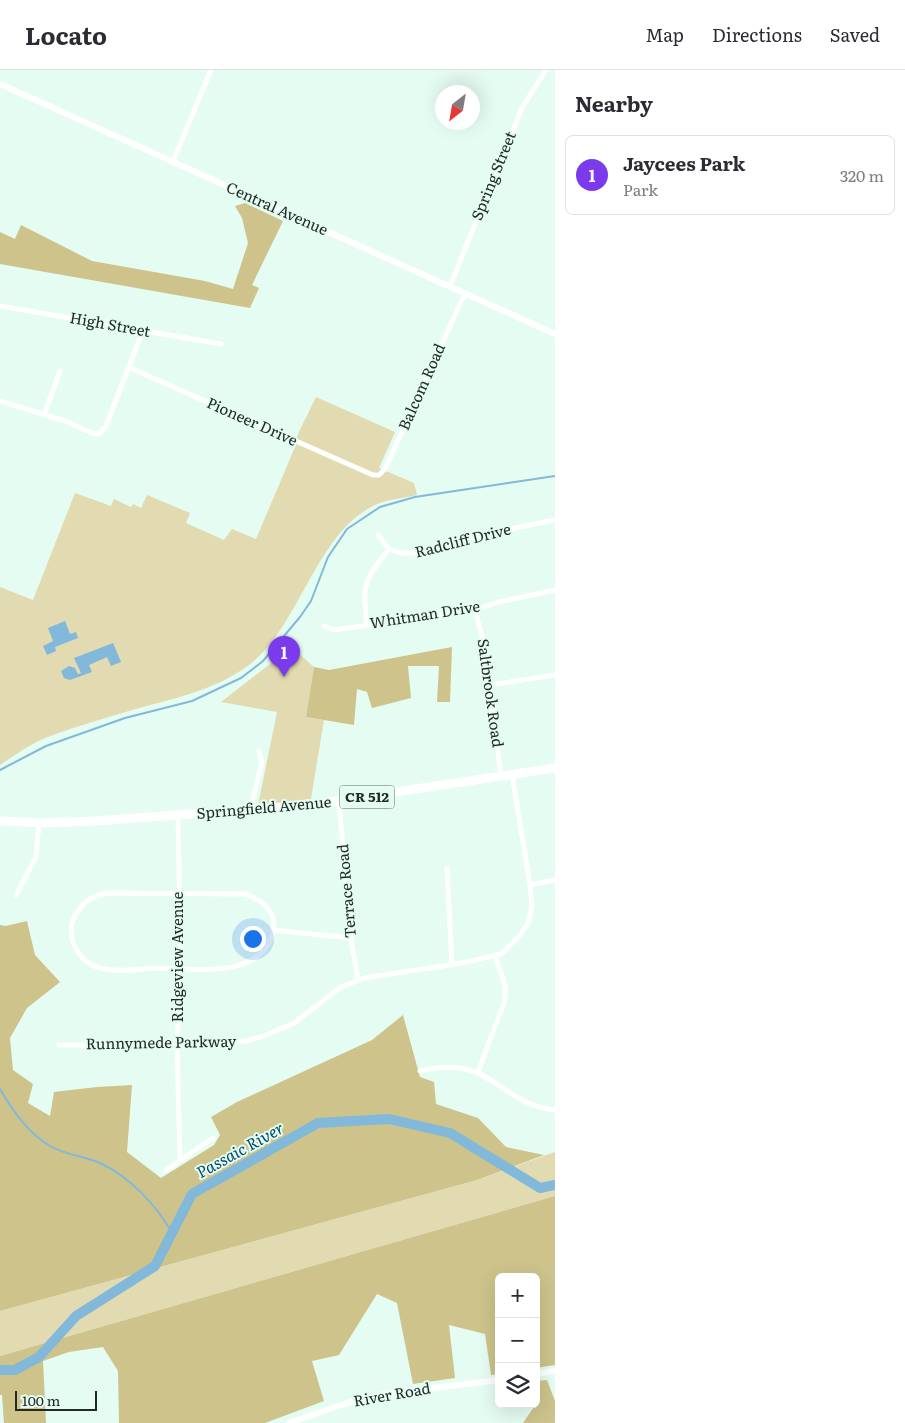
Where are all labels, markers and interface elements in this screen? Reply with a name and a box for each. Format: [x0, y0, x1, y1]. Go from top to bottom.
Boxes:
text: Locato [25, 17, 107, 52]
text: Map [646, 21, 684, 48]
text: Directions [712, 21, 802, 48]
text: Saved [830, 21, 880, 48]
north arrow [435, 85, 480, 130]
text: Nearby [575, 87, 653, 118]
street label: Spring Street [464, 127, 521, 224]
text: Jaycees Park [623, 149, 745, 177]
text: 1 [589, 163, 595, 187]
text: 320 m [840, 163, 884, 187]
street label: Central Avenue [223, 175, 332, 240]
text: Park [623, 177, 658, 201]
street label: High Street [68, 305, 152, 342]
street label: Balcom Road [391, 339, 450, 433]
street label: Pioneer Drive [203, 390, 302, 451]
street label: Radcliff Drive [412, 516, 513, 563]
street label: Whitman Drive [368, 593, 482, 634]
pin: 1 [268, 636, 300, 677]
street label: Saltbrook Road [472, 637, 511, 749]
road number: CR 512 [340, 786, 394, 809]
street label: Springfield Avenue [195, 789, 333, 824]
street label: Terrace Road [330, 843, 361, 939]
street label: Ridgeview Avenue [165, 891, 188, 1022]
your location [240, 926, 266, 952]
street label: Runnymede Parkway [85, 1029, 237, 1054]
water label: Passaic River [191, 1115, 288, 1183]
map controls [495, 1273, 540, 1408]
button: + [495, 1273, 540, 1318]
button: − [495, 1318, 540, 1363]
button: layers [495, 1363, 540, 1408]
street label: River Road [351, 1375, 432, 1412]
scale bar [15, 1388, 98, 1411]
text: 100 m [22, 1390, 60, 1410]

